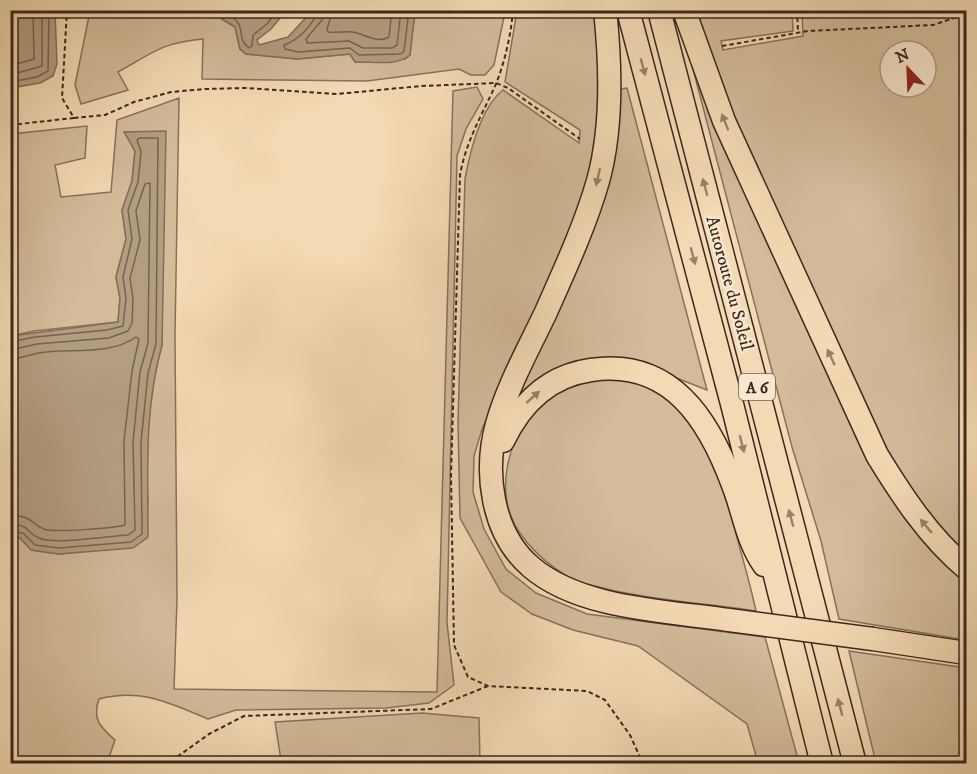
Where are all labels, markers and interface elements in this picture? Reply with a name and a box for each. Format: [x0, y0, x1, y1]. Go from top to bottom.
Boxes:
north arrow [878, 39, 938, 99]
text: N [893, 44, 912, 68]
one-way arrow [639, 58, 649, 76]
one-way arrow [720, 113, 729, 131]
one-way arrow [593, 167, 603, 186]
one-way arrow [700, 178, 709, 196]
street label: Autoroute du Soleil [701, 214, 758, 353]
one-way arrow [689, 247, 698, 265]
one-way arrow [826, 349, 835, 366]
road number: A 6 [739, 374, 775, 400]
one-way arrow [525, 391, 540, 404]
one-way arrow [738, 436, 747, 454]
one-way arrow [786, 509, 795, 527]
one-way arrow [920, 519, 933, 534]
one-way arrow [835, 698, 845, 716]

